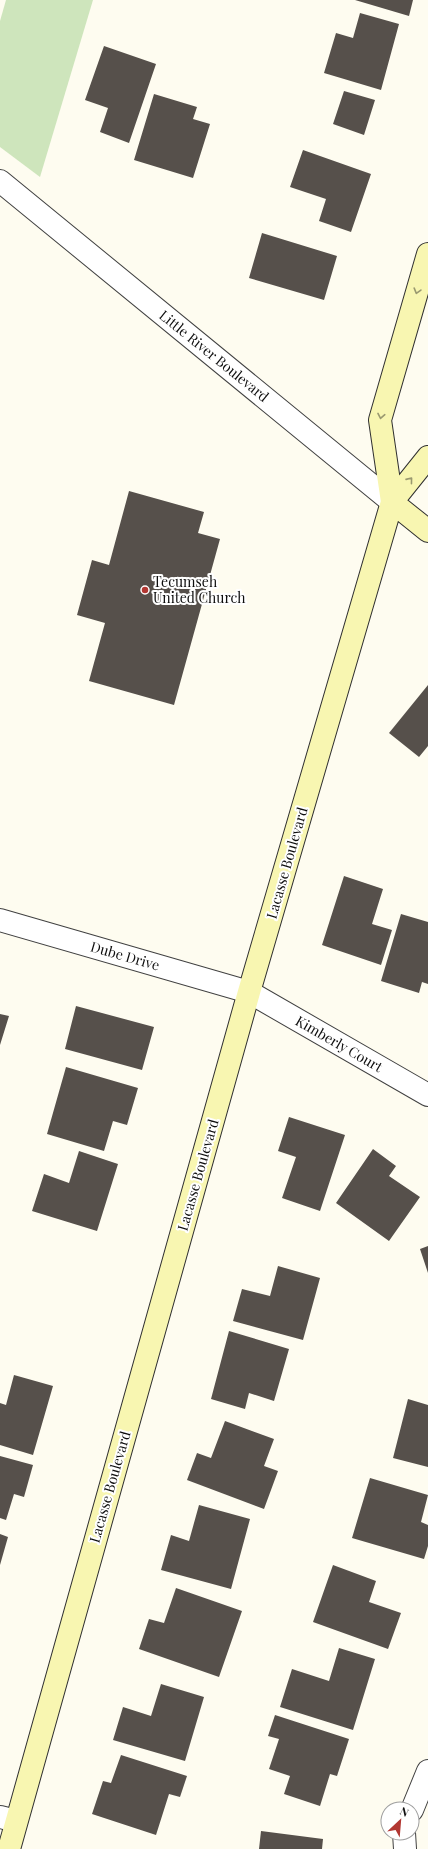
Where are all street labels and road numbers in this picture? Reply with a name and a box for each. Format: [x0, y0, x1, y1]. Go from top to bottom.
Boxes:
street label: Little River Boulevard [156, 306, 273, 406]
street label: Lacasse Boulevard [261, 805, 312, 921]
street label: Dube Drive [88, 937, 162, 974]
street label: Kimberly Court [292, 1011, 387, 1077]
street label: Lacasse Boulevard [172, 1117, 223, 1233]
street label: Lacasse Boulevard [84, 1429, 135, 1545]

